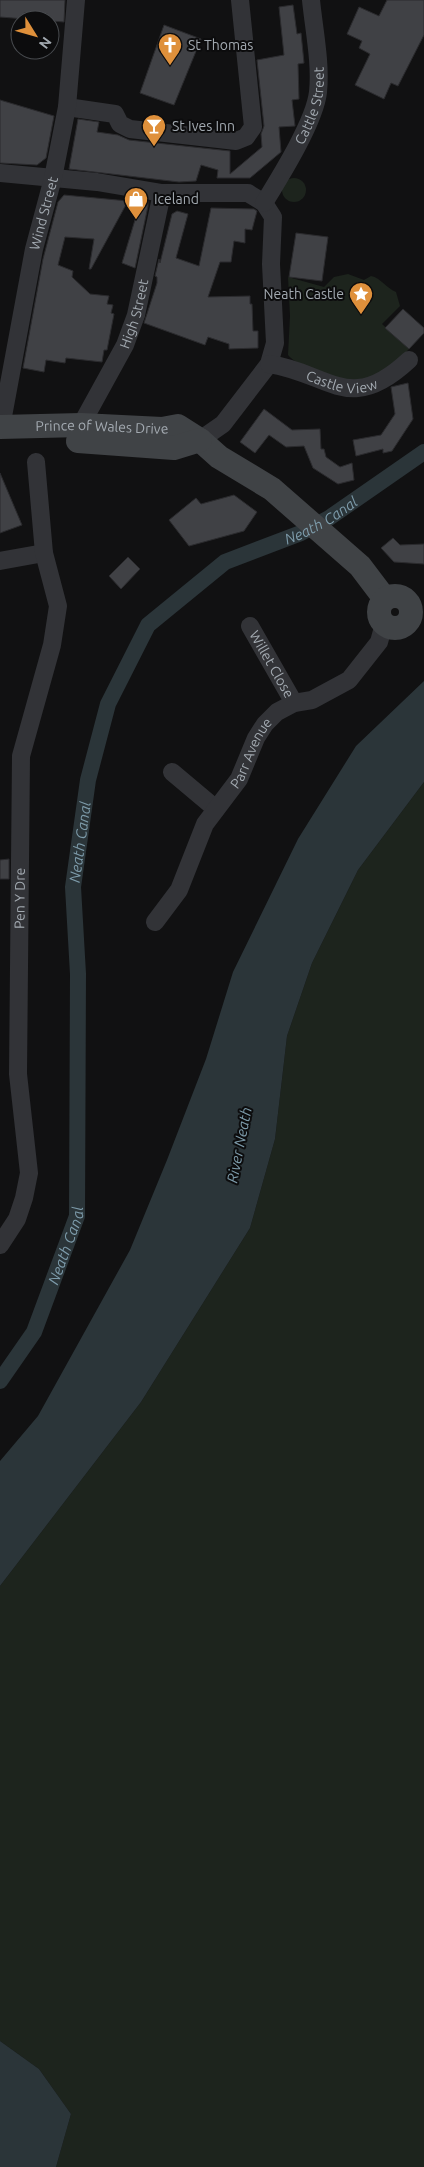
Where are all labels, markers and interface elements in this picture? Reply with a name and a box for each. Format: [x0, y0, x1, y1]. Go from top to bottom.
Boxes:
north arrow [10, 10, 60, 60]
church icon: St Thomas [157, 32, 183, 66]
text: N [36, 34, 55, 52]
place label: St Thomas [188, 37, 253, 53]
street label: Cattle Street [291, 66, 327, 147]
bar icon: St Ives Inn [141, 113, 167, 147]
place label: St Ives Inn [172, 118, 235, 134]
street label: Wind Street [26, 174, 61, 252]
shop icon: Iceland [123, 186, 149, 220]
place label: Iceland [154, 191, 199, 207]
street label: High Street [116, 277, 152, 351]
place icon: Neath Castle [348, 281, 374, 315]
place label: Neath Castle [264, 286, 344, 302]
street label: Castle View [304, 367, 380, 396]
street label: Prince of Wales Drive [35, 417, 170, 437]
water label: Neath Canal [282, 492, 361, 547]
street label: Willet Close [246, 628, 297, 701]
street label: Parr Avenue [227, 714, 275, 791]
water label: Neath Canal [65, 800, 94, 884]
street label: Pen Y Dre [11, 868, 28, 929]
water label: River Neath [223, 1106, 255, 1184]
water label: Neath Canal [44, 1206, 86, 1287]

